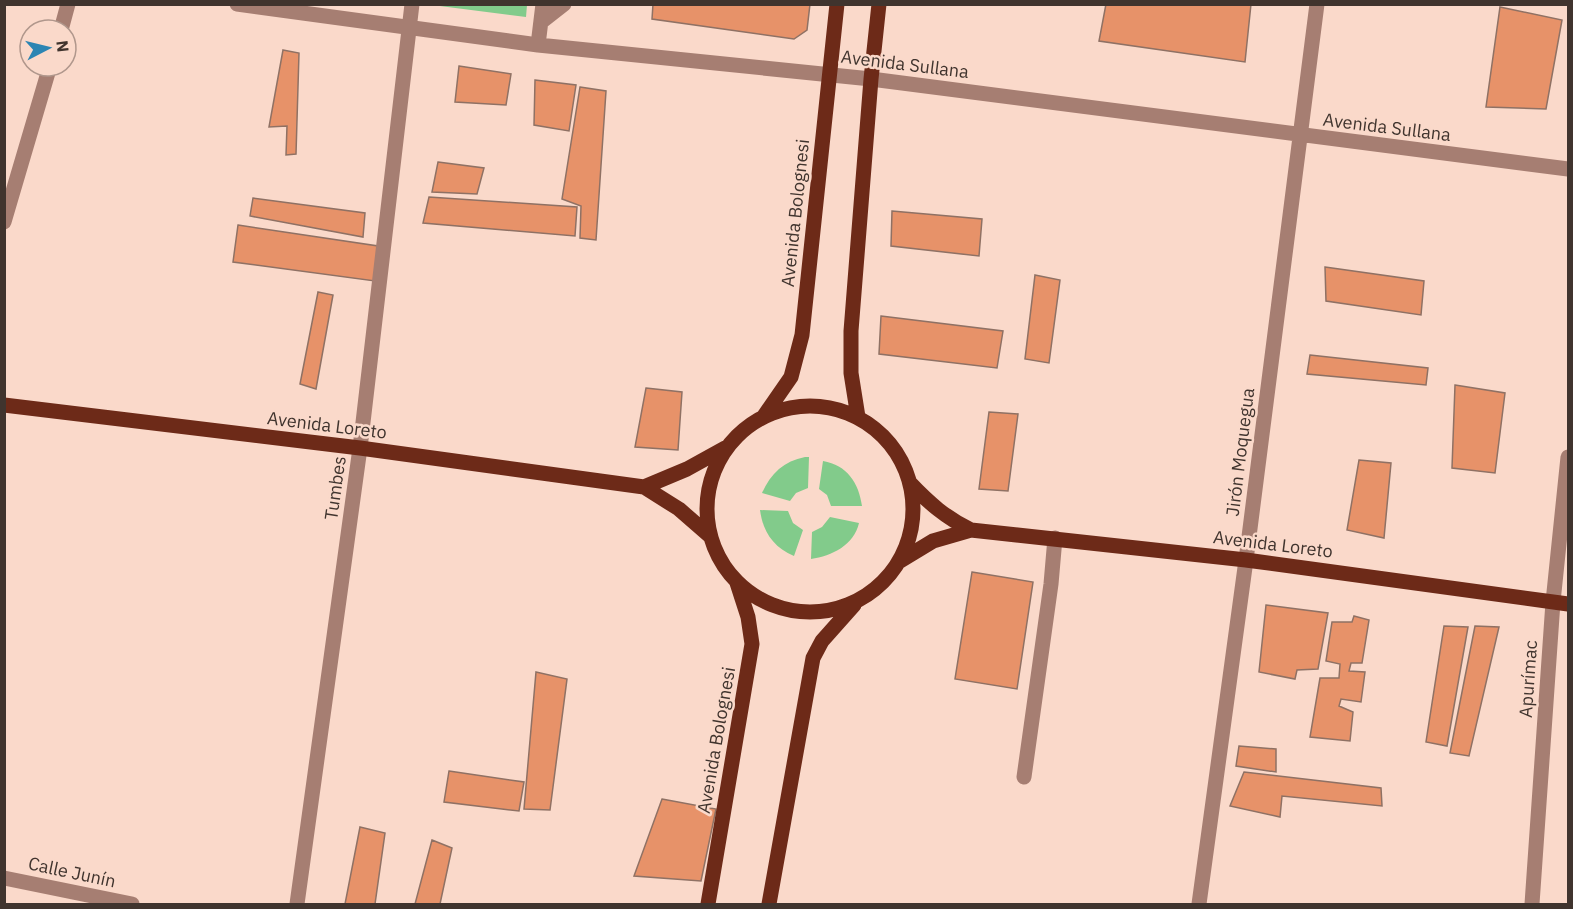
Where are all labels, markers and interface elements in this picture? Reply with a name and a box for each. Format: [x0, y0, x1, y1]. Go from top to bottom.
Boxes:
north arrow [18, 18, 78, 78]
text: N [52, 39, 74, 53]
street label: Avenida Sullana [840, 45, 971, 83]
street label: Avenida Sullana [1322, 108, 1453, 146]
street label: Avenida Bolognesi [776, 138, 814, 288]
street label: Jirón Moquegua [1221, 386, 1259, 518]
street label: Avenida Loreto [266, 406, 388, 444]
street label: Tumbes [319, 455, 351, 521]
street label: Avenida Loreto [1212, 525, 1334, 563]
street label: Apurímac [1514, 639, 1542, 719]
street label: Avenida Bolognesi [692, 665, 740, 815]
street label: Calle Junín [26, 852, 118, 892]

